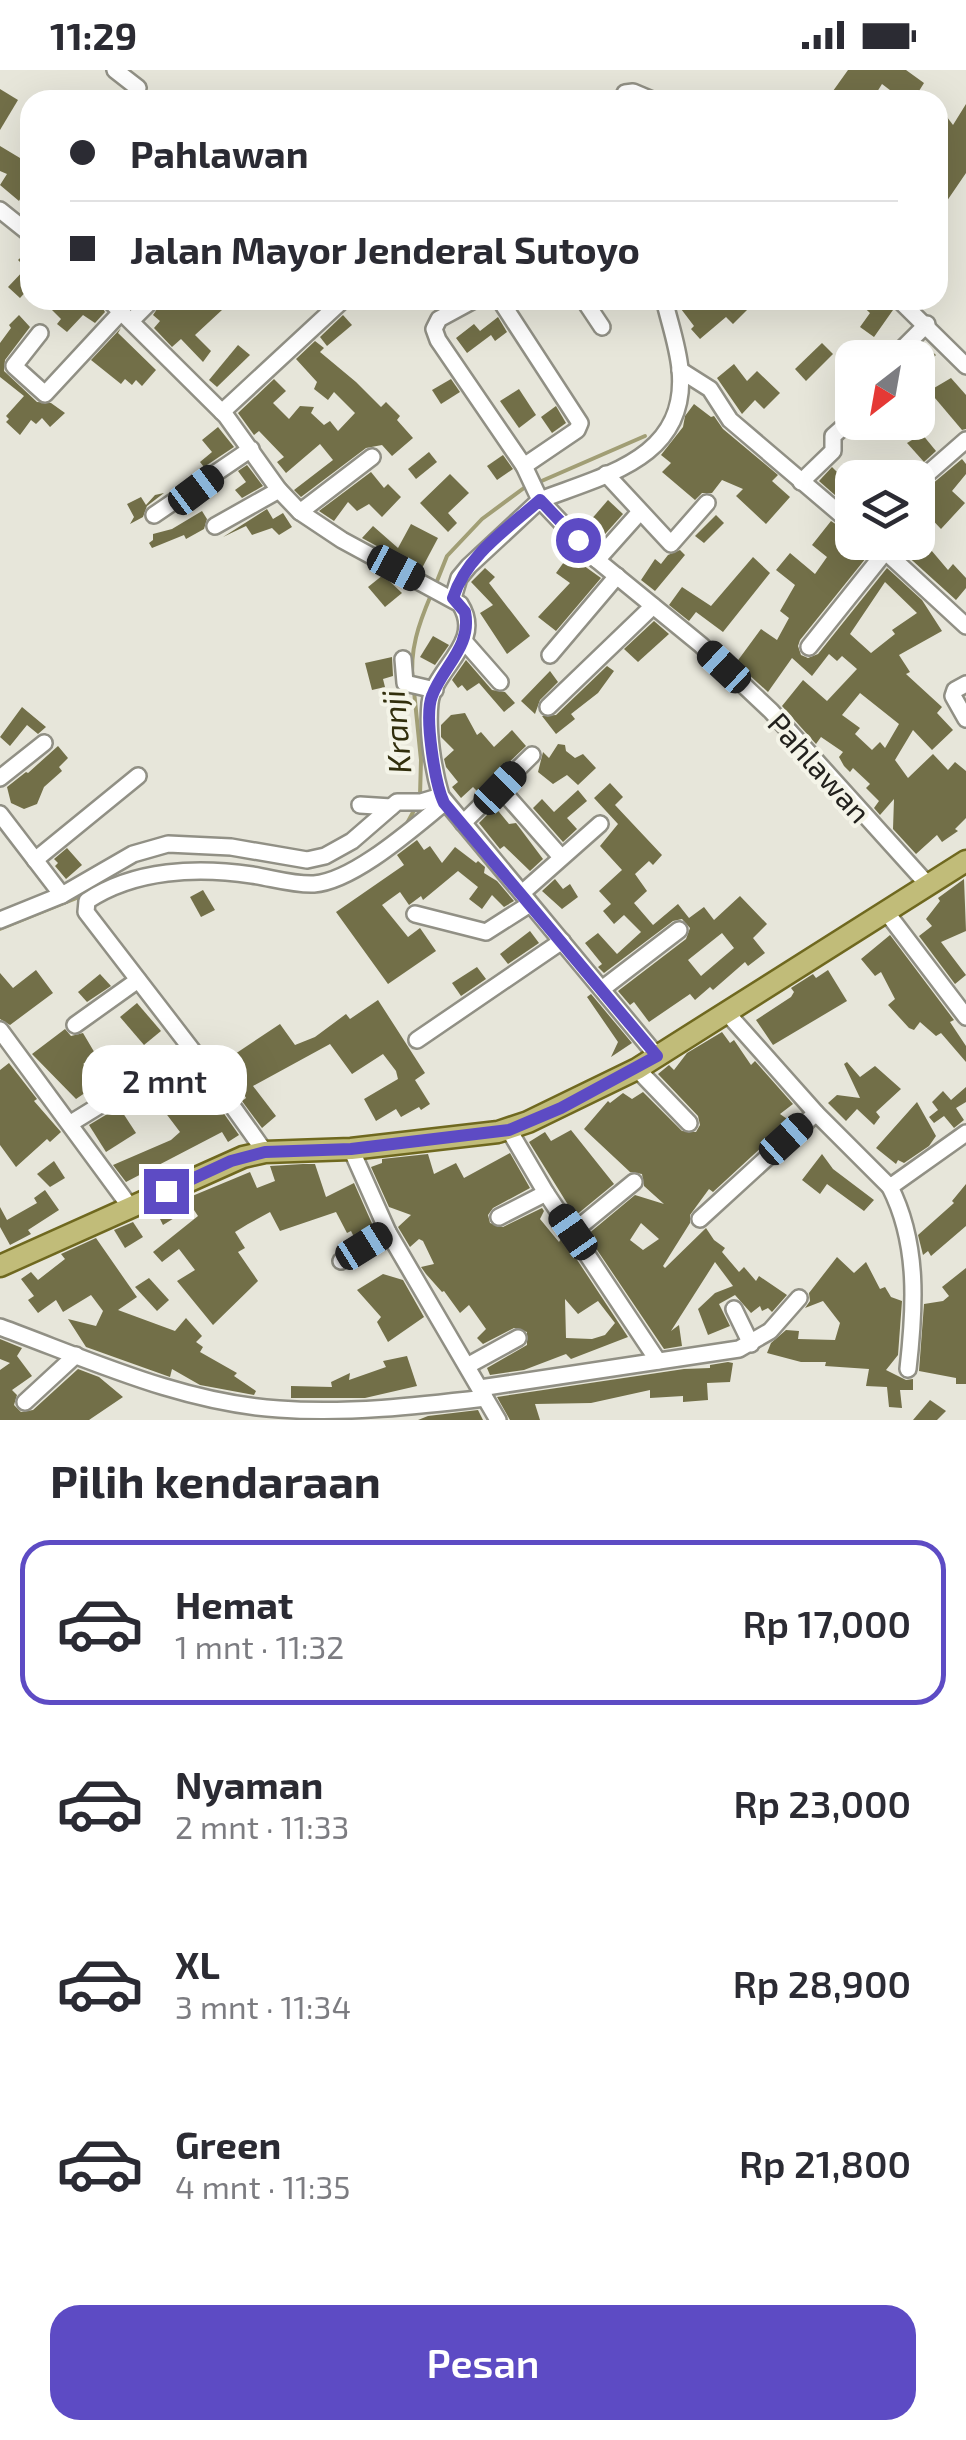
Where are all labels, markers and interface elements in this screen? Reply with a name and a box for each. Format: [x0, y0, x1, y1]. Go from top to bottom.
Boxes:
text: 11:29 [50, 12, 137, 58]
text: Pahlawan [130, 130, 309, 176]
text: Jalan Mayor Jenderal Sutoyo [130, 226, 640, 272]
north arrow [835, 340, 935, 440]
map controls [835, 340, 935, 560]
car [163, 460, 229, 520]
button: layers [835, 460, 935, 560]
route start [556, 518, 601, 563]
car [362, 541, 430, 595]
car [692, 636, 756, 698]
water label: Kranji [372, 688, 419, 775]
street label: Pahlawan [761, 705, 879, 829]
car [468, 756, 532, 820]
callout: 2 mnt [84, 1046, 248, 1116]
text: 2 mnt [122, 1061, 207, 1099]
car [754, 1108, 818, 1170]
route end [144, 1169, 189, 1214]
car [544, 1199, 602, 1265]
car [331, 1217, 397, 1275]
text: Pilih kendaraan [50, 1453, 381, 1507]
icon: car [55, 1578, 145, 1668]
text: Hemat [175, 1581, 293, 1627]
text: Rp 17,000 [742, 1600, 911, 1646]
text: 1 mnt · 11:32 [175, 1627, 344, 1665]
icon: car [55, 1758, 145, 1848]
text: Nyaman [175, 1761, 323, 1807]
text: Rp 23,000 [733, 1780, 911, 1826]
text: 2 mnt · 11:33 [175, 1807, 349, 1845]
icon: car [55, 1938, 145, 2028]
text: XL [175, 1941, 220, 1987]
text: Rp 28,900 [733, 1960, 911, 2006]
text: 3 mnt · 11:34 [175, 1987, 351, 2025]
icon: car [55, 2118, 145, 2208]
text: Green [175, 2121, 281, 2167]
text: Rp 21,800 [739, 2140, 911, 2186]
text: 4 mnt · 11:35 [175, 2167, 350, 2205]
button: Pesan [50, 2305, 916, 2420]

